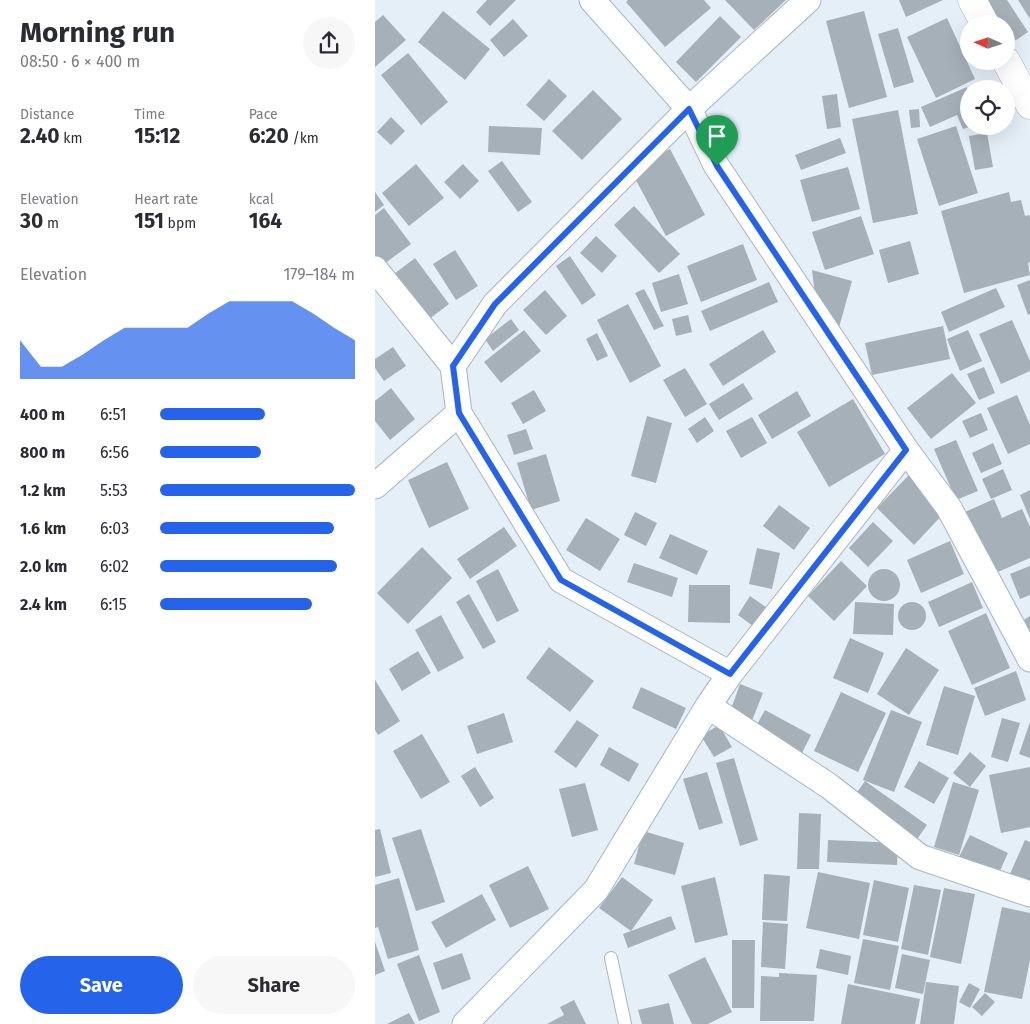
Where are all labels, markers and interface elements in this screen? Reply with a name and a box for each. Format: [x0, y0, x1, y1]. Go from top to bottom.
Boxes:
north arrow [960, 15, 1015, 70]
map controls [960, 15, 1015, 135]
text: Morning run [20, 16, 175, 49]
button: share [303, 17, 355, 69]
text: 08:50 · 6 × 400 m [20, 52, 140, 71]
button: locate [960, 80, 1015, 135]
text: Distance [20, 106, 74, 123]
text: Time [134, 106, 165, 123]
text: Pace [249, 106, 278, 123]
pin [696, 115, 738, 166]
icon: arrive [703, 122, 731, 150]
text: 2.40 [20, 123, 60, 149]
text: 15:12 [134, 123, 180, 149]
text: 6:20 [249, 123, 289, 149]
text: km [60, 130, 82, 147]
text: /km [289, 130, 319, 147]
text: Elevation [20, 191, 79, 208]
text: Heart rate [134, 191, 198, 208]
text: kcal [249, 191, 274, 208]
text: 30 [20, 208, 43, 234]
text: 151 [134, 208, 164, 234]
text: 164 [249, 208, 282, 234]
text: m [43, 215, 59, 232]
text: bpm [164, 215, 196, 232]
text: Elevation [20, 265, 87, 284]
text: 179–184 m [283, 265, 355, 284]
text: 400 m [20, 405, 65, 424]
text: 6:51 [100, 405, 127, 424]
text: 800 m [20, 443, 65, 462]
text: 6:56 [100, 443, 129, 462]
text: 1.2 km [20, 481, 66, 500]
text: 5:53 [100, 481, 128, 500]
text: 1.6 km [20, 519, 66, 538]
text: 6:03 [100, 519, 129, 538]
text: 2.0 km [20, 557, 67, 576]
text: 6:02 [100, 557, 129, 576]
text: 2.4 km [20, 595, 67, 614]
text: 6:15 [100, 595, 127, 614]
button: Save [20, 956, 183, 1014]
button: Share [193, 956, 355, 1014]

